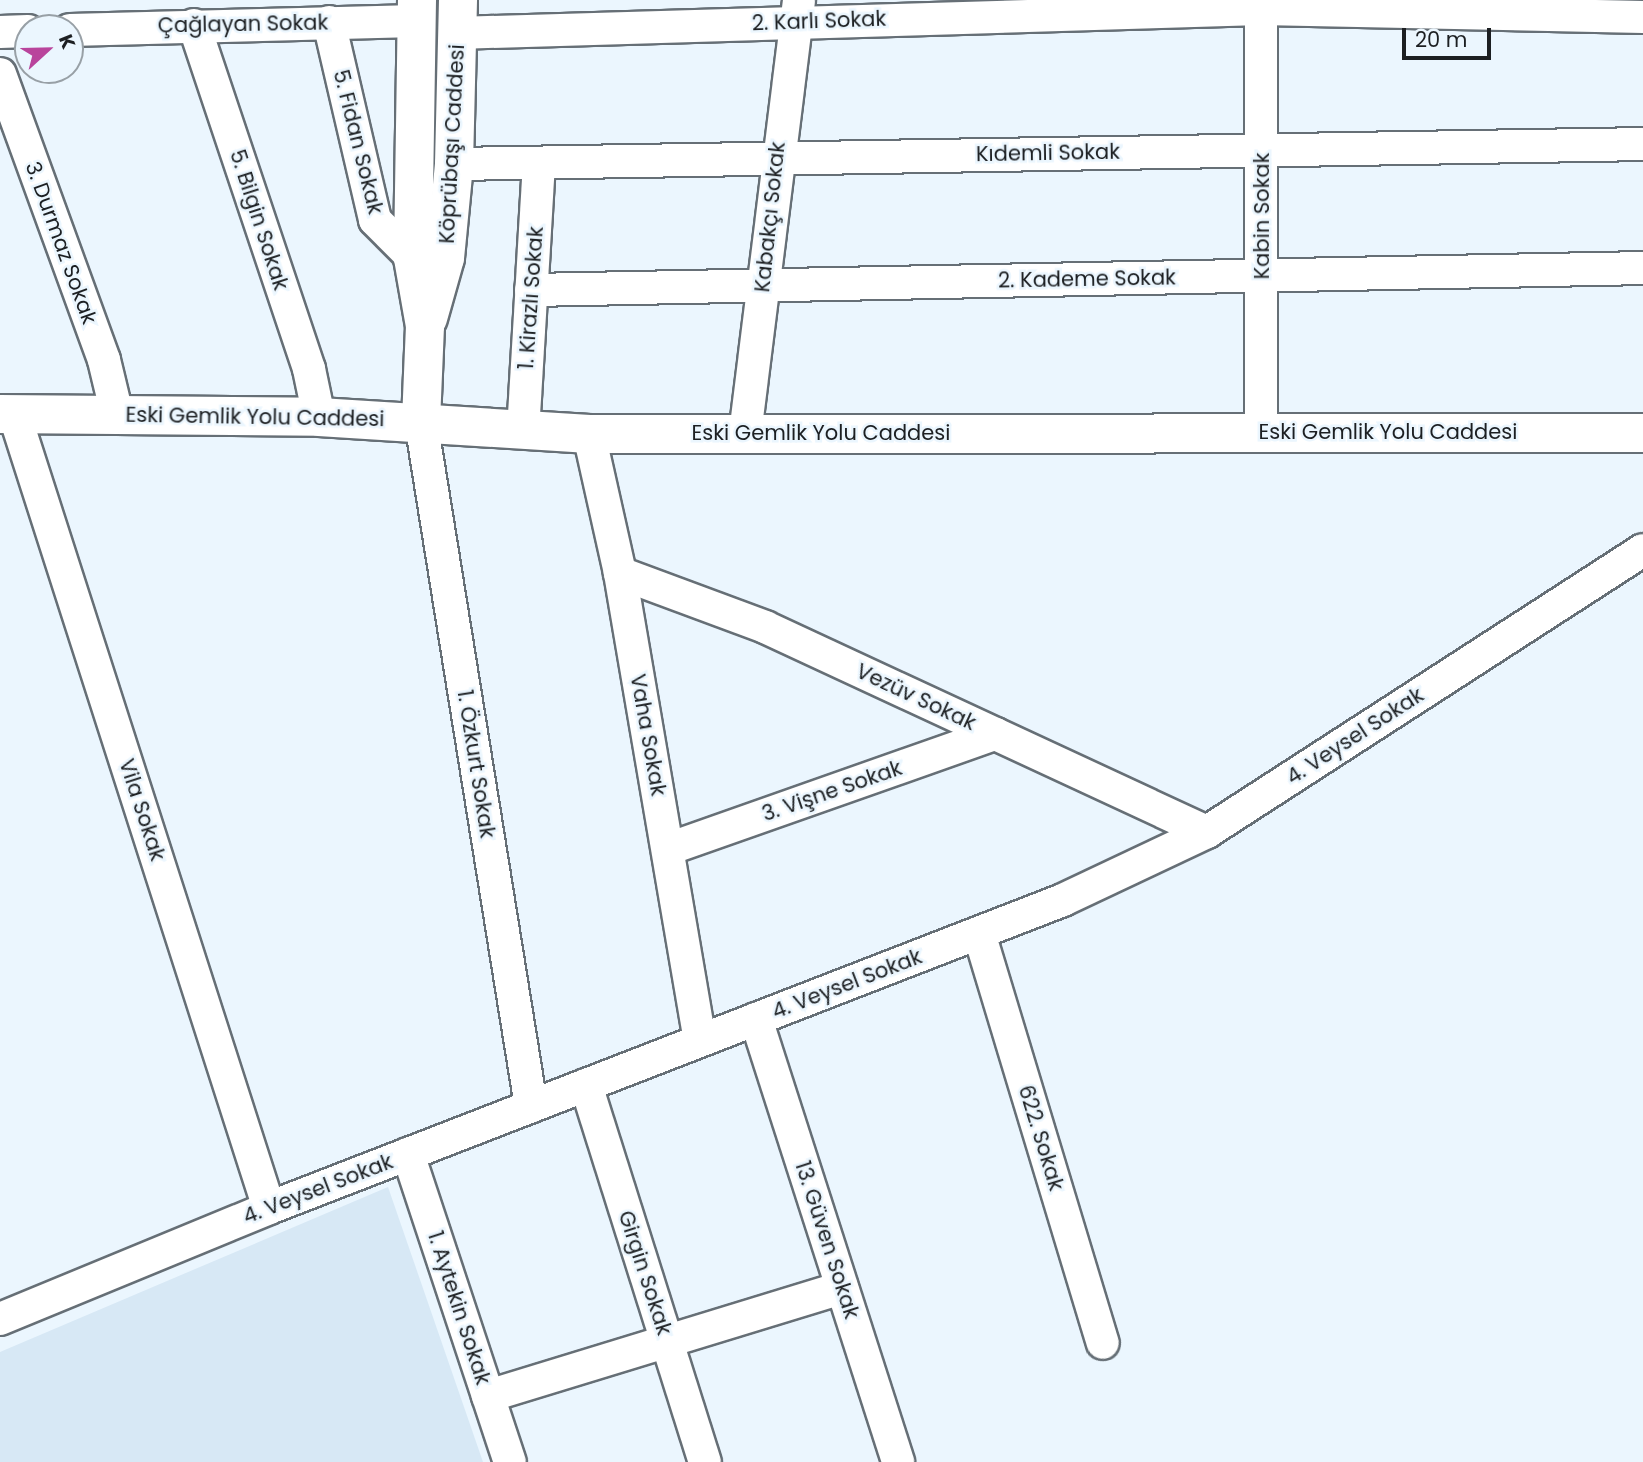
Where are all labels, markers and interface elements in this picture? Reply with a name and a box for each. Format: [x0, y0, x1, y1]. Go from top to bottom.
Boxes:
street label: 2. Karlı Sokak [751, 6, 887, 36]
street label: Çağlayan Sokak [157, 10, 329, 38]
north arrow [14, 14, 84, 84]
scale bar [1405, 14, 1494, 58]
text: 20 m [1415, 25, 1468, 54]
text: K [52, 30, 82, 53]
street label: Köprübaşı Caddesi [434, 44, 470, 244]
street label: 5. Fidan Sokak [328, 67, 388, 217]
street label: Kıdemli Sokak [976, 139, 1120, 167]
street label: Kabakçı Sokak [750, 141, 790, 293]
street label: 5. Bilgin Sokak [224, 146, 294, 294]
street label: Kabin Sokak [1249, 153, 1275, 279]
street label: 3. Durmaz Sokak [20, 158, 102, 328]
street label: 1. Kirazlı Sokak [513, 225, 549, 371]
street label: 2. Kademe Sokak [998, 265, 1176, 293]
street label: Eski Gemlik Yolu Caddesi [125, 402, 385, 432]
street label: Eski Gemlik Yolu Caddesi [1259, 419, 1517, 445]
street label: Eski Gemlik Yolu Caddesi [692, 420, 950, 446]
street label: Vezüv Sokak [852, 658, 980, 736]
street label: Vaha Sokak [625, 672, 671, 798]
street label: 4. Veysel Sokak [1282, 682, 1428, 790]
street label: 1. Özkurt Sokak [452, 688, 500, 840]
street label: 3. Vişne Sokak [759, 755, 905, 827]
street label: Vila Sokak [114, 756, 170, 864]
street label: 4. Veysel Sokak [768, 944, 926, 1024]
street label: 622. Sokak [1013, 1082, 1069, 1194]
street label: 4. Veysel Sokak [239, 1149, 397, 1229]
street label: 13. Güven Sokak [790, 1158, 864, 1322]
street label: Girgin Sokak [613, 1208, 677, 1338]
street label: 1. Aytekin Sokak [422, 1228, 496, 1388]

